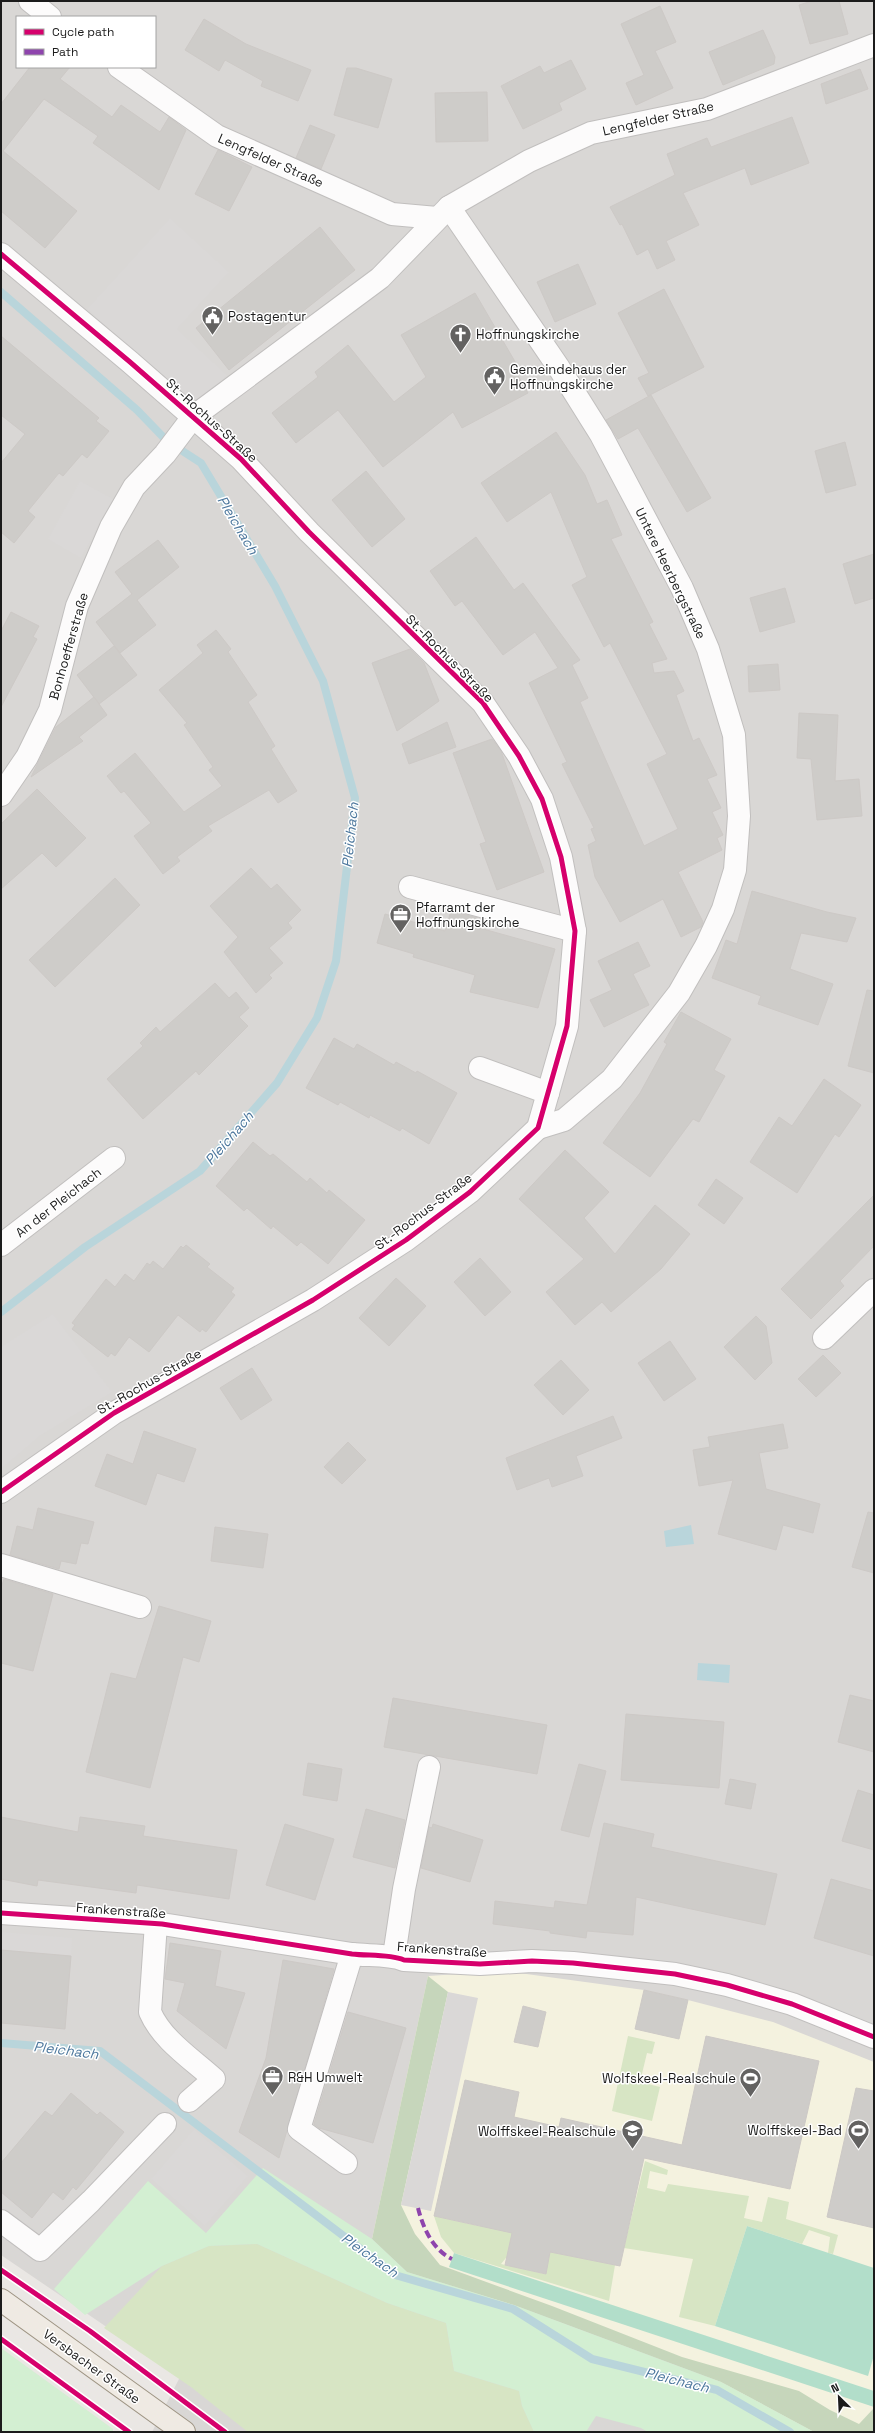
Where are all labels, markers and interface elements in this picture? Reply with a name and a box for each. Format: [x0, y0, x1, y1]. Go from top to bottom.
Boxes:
legend [16, 16, 156, 68]
text: Cycle path [52, 24, 114, 40]
text: Path [52, 44, 78, 60]
street label: Lengfelder Straße [601, 97, 715, 140]
street label: Lengfelder Straße [215, 130, 326, 191]
public building icon: Postagentur [200, 303, 226, 336]
place label: Postagentur [228, 308, 306, 325]
church icon: Hoffnungskirche [448, 321, 474, 354]
place label: Hoffnungskirche [476, 326, 580, 343]
place label: Gemeindehaus der Hoffnungskirche [510, 361, 627, 393]
public building icon: Gemeindehaus der Hoffnungskirche [481, 363, 507, 396]
street label: St.-Rochus-Straße [162, 375, 261, 466]
water label: Pleichach [213, 492, 263, 558]
street label: Untere Heerbergstraße [631, 505, 710, 642]
street label: Bonhoefferstraße [45, 591, 92, 702]
street label: St.-Rochus-Straße [402, 611, 497, 706]
water label: Pleichach [338, 801, 362, 868]
place label: Pfarramt der Hoffnungskirche [416, 899, 520, 931]
office icon: Pfarramt der Hoffnungskirche [387, 901, 413, 934]
water label: Pleichach [201, 1107, 257, 1169]
street label: An der Pleichach [12, 1164, 105, 1241]
street label: St.-Rochus-Straße [371, 1169, 475, 1254]
street label: St.-Rochus-Straße [94, 1345, 204, 1418]
street label: Frankenstraße [75, 1899, 167, 1922]
street label: Frankenstraße [396, 1938, 488, 1961]
water label: Pleichach [32, 2037, 100, 2063]
office icon: R&H Umwelt [259, 2064, 285, 2097]
sports icon: Wolfskeel-Realschule [738, 2065, 764, 2098]
place label: R&H Umwelt [288, 2069, 363, 2086]
place label: Wolfskeel-Realschule [602, 2070, 736, 2087]
sports icon: Wolffskeel-Bad [845, 2117, 871, 2150]
school or university icon: Wolffskeel-Realschule [619, 2118, 645, 2151]
place label: Wolffskeel-Bad [748, 2122, 842, 2139]
place label: Wolffskeel-Realschule [478, 2123, 616, 2140]
water label: Pleichach [338, 2229, 402, 2281]
street label: Versbacher Straße [40, 2325, 144, 2407]
water label: Pleichach [643, 2363, 711, 2397]
north arrow [819, 2377, 859, 2417]
text: N [829, 2380, 841, 2396]

